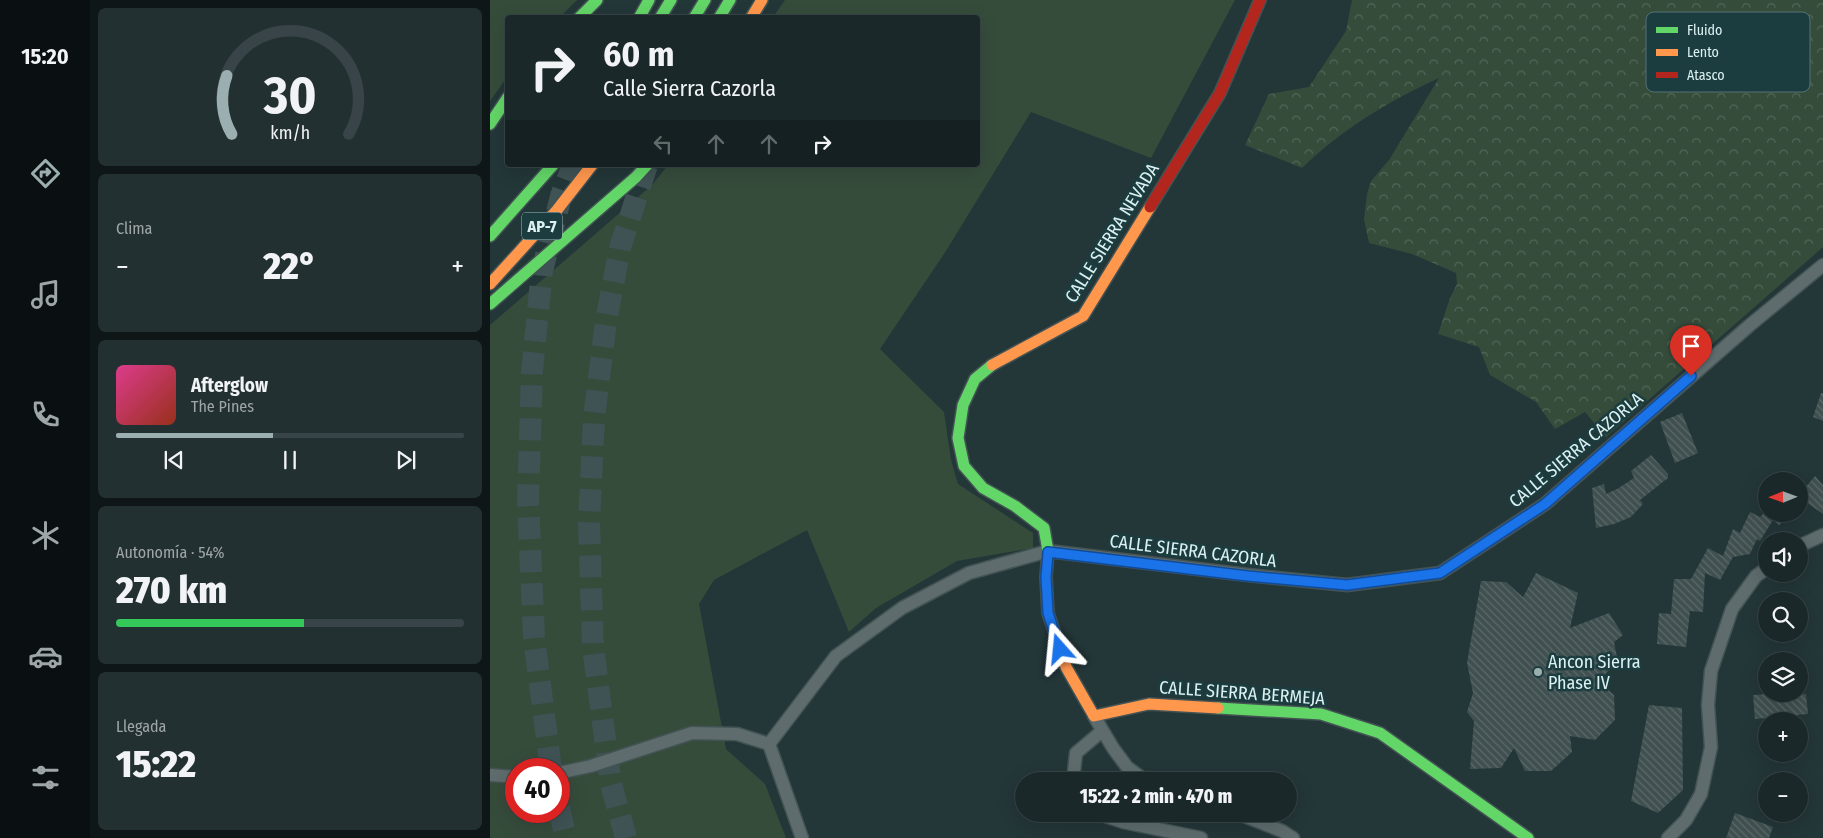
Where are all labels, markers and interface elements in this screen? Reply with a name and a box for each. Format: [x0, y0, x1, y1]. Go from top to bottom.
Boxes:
legend [1646, 12, 1810, 92]
text: Fluido [1687, 22, 1722, 39]
text: 60 m [603, 33, 674, 75]
icon: right [520, 35, 585, 100]
text: 15:20 [21, 43, 69, 70]
text: Lento [1687, 44, 1719, 61]
text: 30 [263, 64, 317, 127]
text: Atasco [1687, 67, 1725, 84]
text: Calle Sierra Cazorla [603, 75, 776, 102]
text: km/h [270, 122, 310, 144]
icon: left [649, 130, 677, 158]
icon: ahead [702, 130, 730, 158]
icon: ahead [755, 130, 783, 158]
icon: right [808, 130, 836, 158]
icon: directions [28, 156, 63, 191]
street label: CALLE SIERRA NEVADA [1060, 159, 1164, 307]
road number: AP-7 [522, 212, 562, 240]
text: Clima [116, 219, 152, 238]
text: 22° [263, 243, 317, 289]
text: − [116, 250, 129, 283]
text: + [451, 250, 464, 283]
icon: music [28, 277, 63, 312]
pin [1670, 325, 1712, 376]
icon: arrive [1677, 332, 1705, 360]
text: Afterglow [191, 374, 268, 397]
street label: CALLE SIERRA CAZORLA [1505, 387, 1648, 512]
icon: phone [28, 397, 63, 432]
text: The Pines [191, 397, 254, 416]
icon: previous [160, 446, 188, 474]
icon: pause [276, 446, 304, 474]
icon: next [392, 446, 420, 474]
north arrow [1758, 472, 1808, 522]
map controls [1758, 472, 1808, 822]
icon: climate [28, 518, 63, 553]
street label: CALLE SIERRA CAZORLA [1108, 530, 1278, 572]
button: sound [1758, 532, 1808, 582]
text: Autonomía · 54% [116, 543, 225, 562]
text: 270 km [116, 567, 227, 613]
button: search [1758, 592, 1808, 642]
position arrow [1033, 622, 1085, 674]
icon: car [28, 639, 63, 674]
place label: Ancon Sierra Phase IV [1548, 651, 1641, 694]
button: layers [1758, 652, 1808, 702]
marker: Ancon Sierra Phase IV [1532, 666, 1544, 678]
street label: CALLE SIERRA BERMEJA [1158, 676, 1326, 710]
button: + [1758, 712, 1808, 762]
text: Llegada [116, 717, 166, 736]
text: 15:22 [116, 741, 196, 787]
speed limit sign: 40 [505, 758, 570, 823]
icon: filters [28, 760, 63, 795]
button: − [1758, 772, 1808, 822]
text: 15:22 · 2 min · 470 m [1080, 785, 1232, 808]

